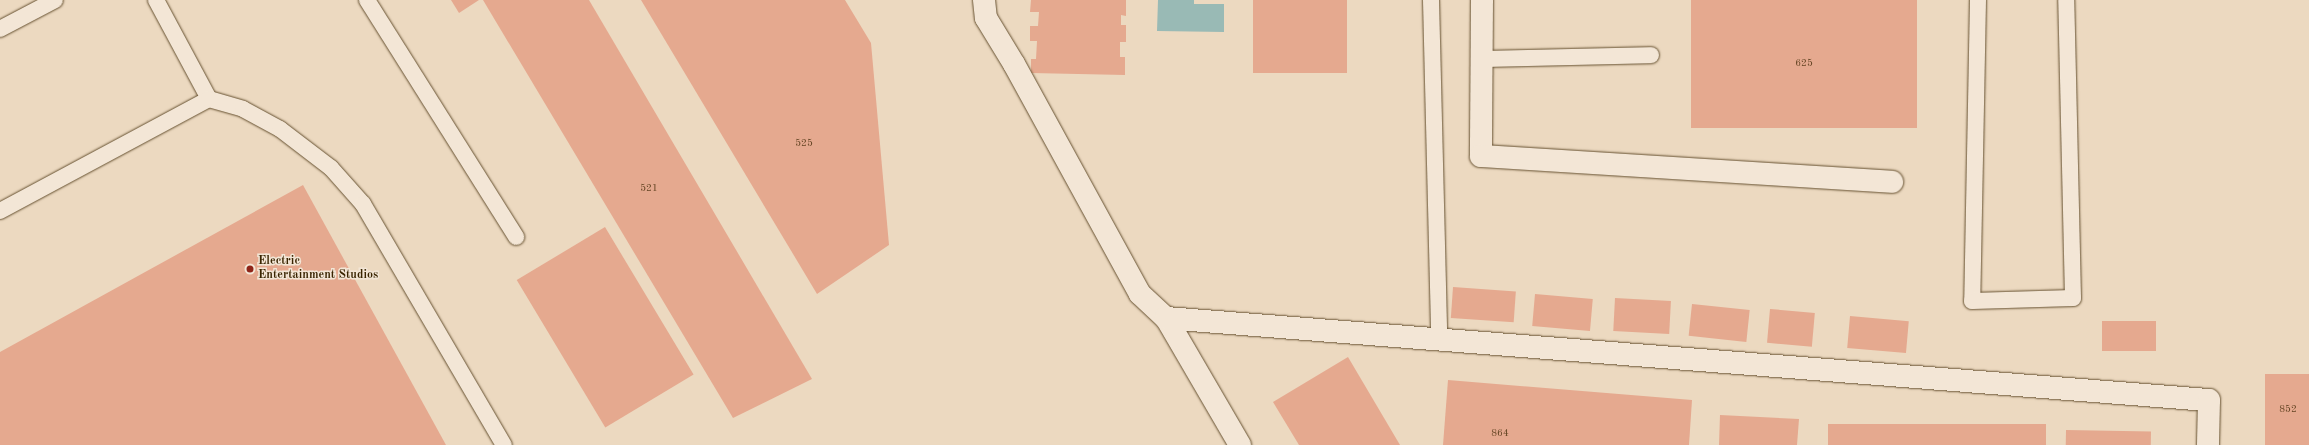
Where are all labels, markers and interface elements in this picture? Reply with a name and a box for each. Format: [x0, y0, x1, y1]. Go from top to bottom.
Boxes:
house number: 625 [1795, 58, 1813, 70]
house number: 525 [795, 138, 813, 150]
house number: 521 [640, 183, 658, 195]
place label: Electric Entertainment Studios [258, 255, 378, 283]
marker: Electric Entertainment Studios [245, 264, 255, 274]
house number: 852 [2279, 404, 2297, 416]
house number: 864 [1491, 428, 1509, 440]

